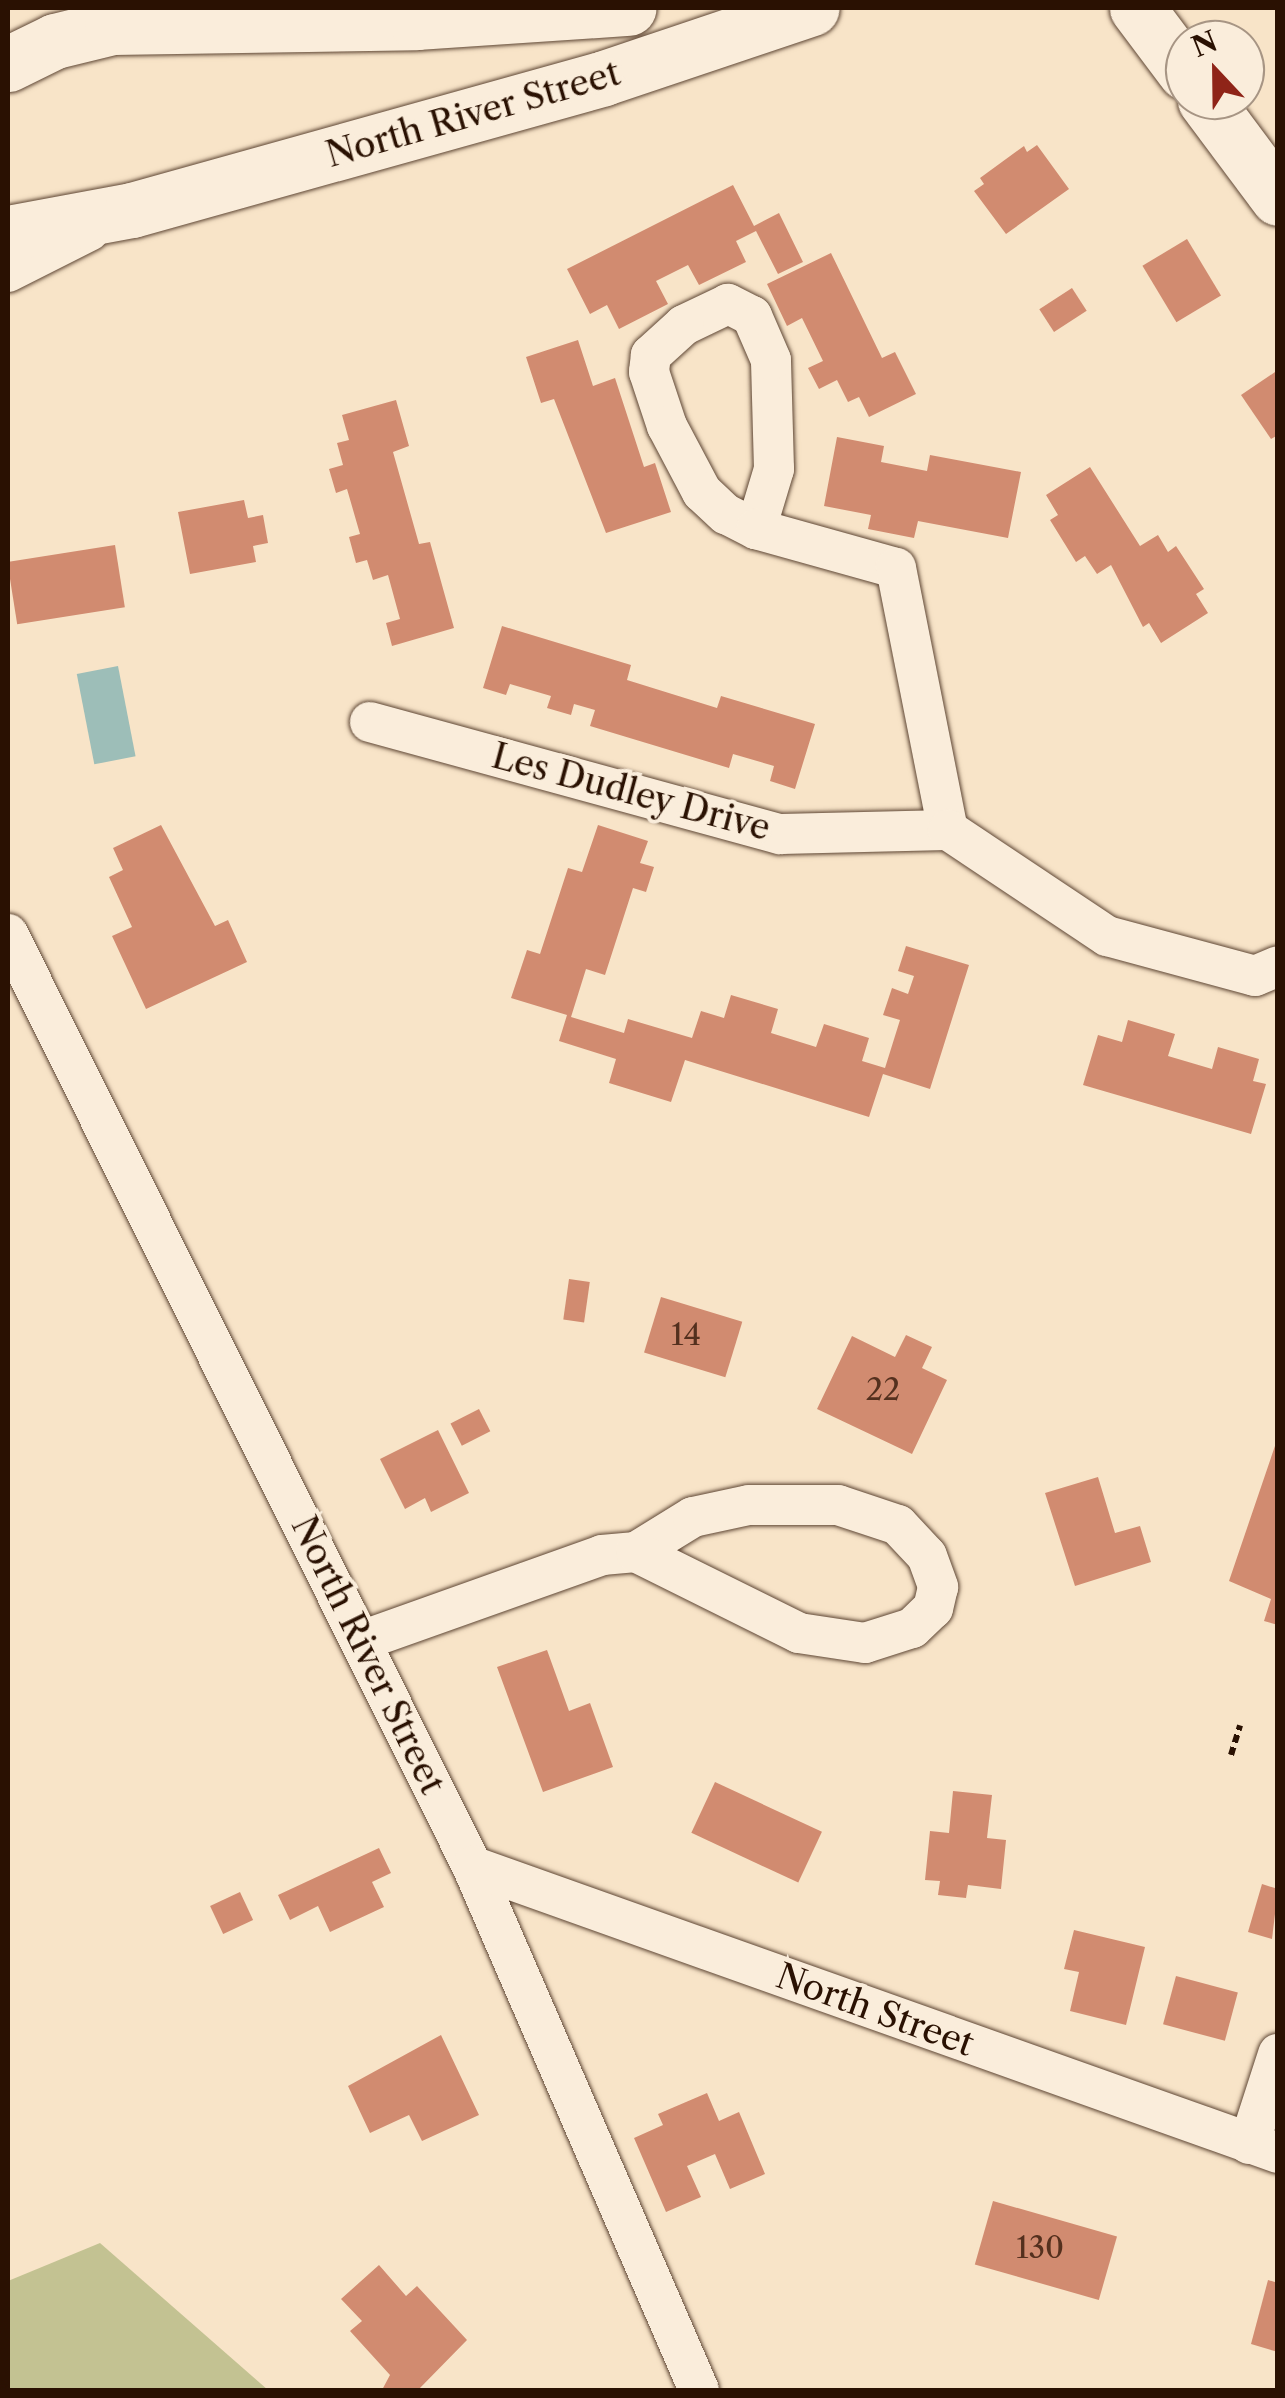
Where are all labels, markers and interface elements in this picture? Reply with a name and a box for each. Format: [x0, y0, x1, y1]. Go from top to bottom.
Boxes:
north arrow [1165, 20, 1265, 120]
text: N [1187, 24, 1222, 64]
street label: North River Street [321, 52, 625, 176]
street label: Les Dudley Drive [487, 735, 775, 849]
house number: 14 [671, 1317, 701, 1353]
house number: 22 [866, 1372, 900, 1408]
street label: North River Street [282, 1509, 454, 1801]
street label: North Street [771, 1955, 979, 2065]
house number: 130 [1016, 2230, 1064, 2266]

